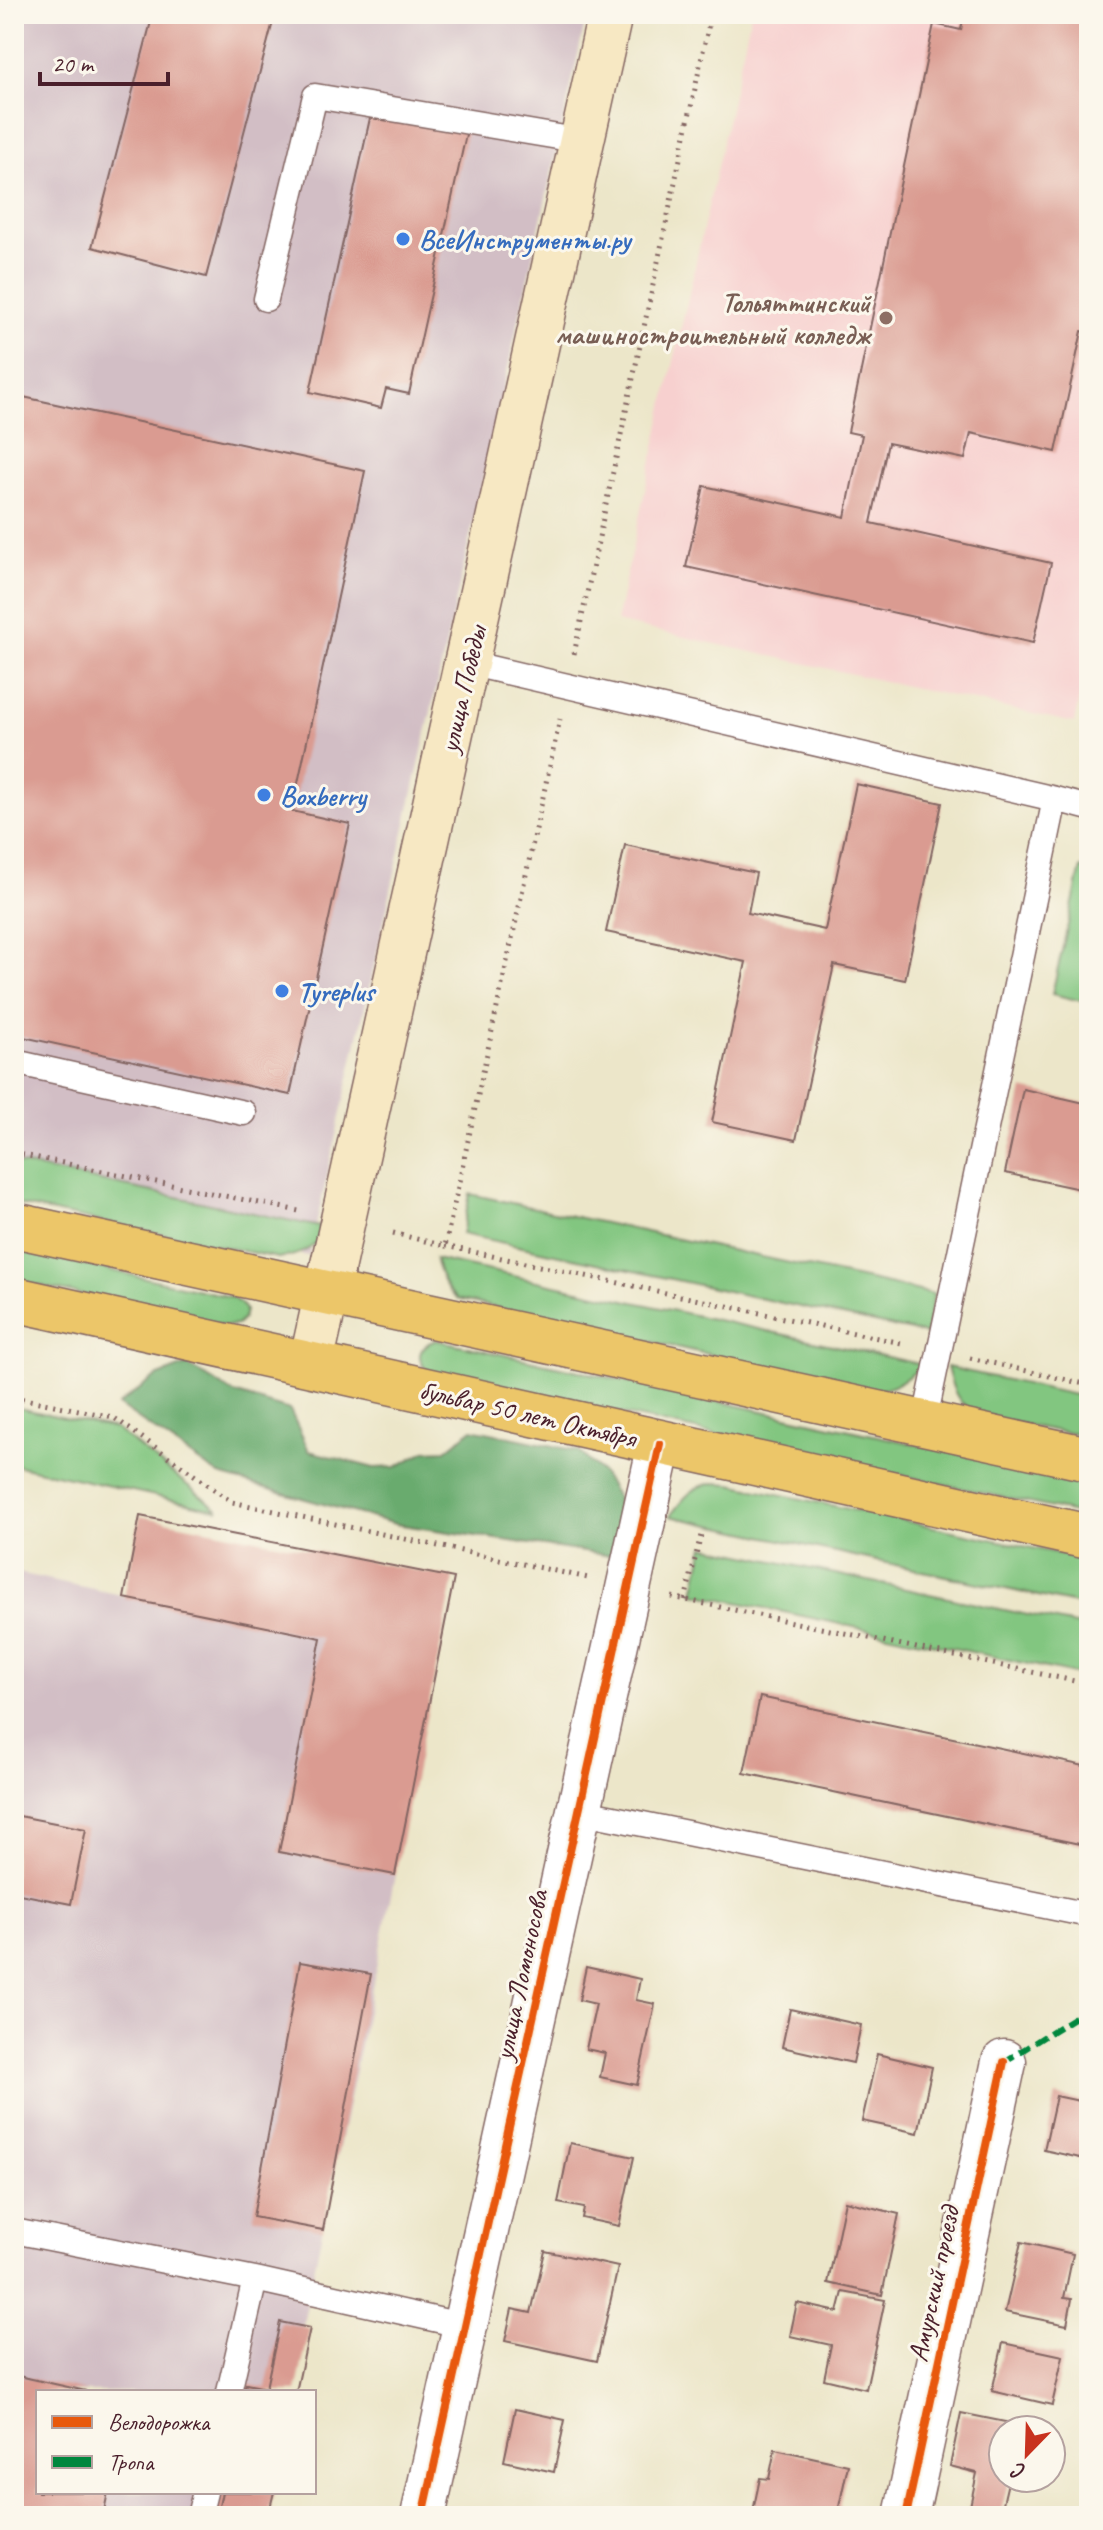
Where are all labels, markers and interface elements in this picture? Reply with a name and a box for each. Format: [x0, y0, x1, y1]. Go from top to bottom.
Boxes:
scale bar [40, 36, 168, 86]
text: 20 m [52, 49, 95, 79]
place label: ВсеИнструменты.ру [419, 222, 633, 258]
marker: ВсеИнструменты.ру [394, 230, 412, 248]
place label: Тольяттинский машиностроительный колледж [555, 285, 872, 352]
marker: Тольяттинский машиностроительный колледж [877, 309, 895, 327]
street label: улица Победы [430, 620, 495, 758]
place label: Boxberry [280, 778, 368, 814]
marker: Boxberry [255, 786, 273, 804]
place label: Tyreplus [298, 974, 377, 1009]
marker: Tyreplus [273, 982, 291, 1000]
street label: бульвар 50 лет Октября [416, 1372, 642, 1456]
street label: улица Ломоносова [485, 1885, 556, 2065]
street label: Амурский проезд [900, 2200, 968, 2365]
legend [36, 2390, 316, 2494]
text: Велодорожка [108, 2407, 211, 2437]
north arrow [987, 2414, 1067, 2494]
text: Тропа [108, 2447, 155, 2477]
text: С [1006, 2455, 1030, 2486]

